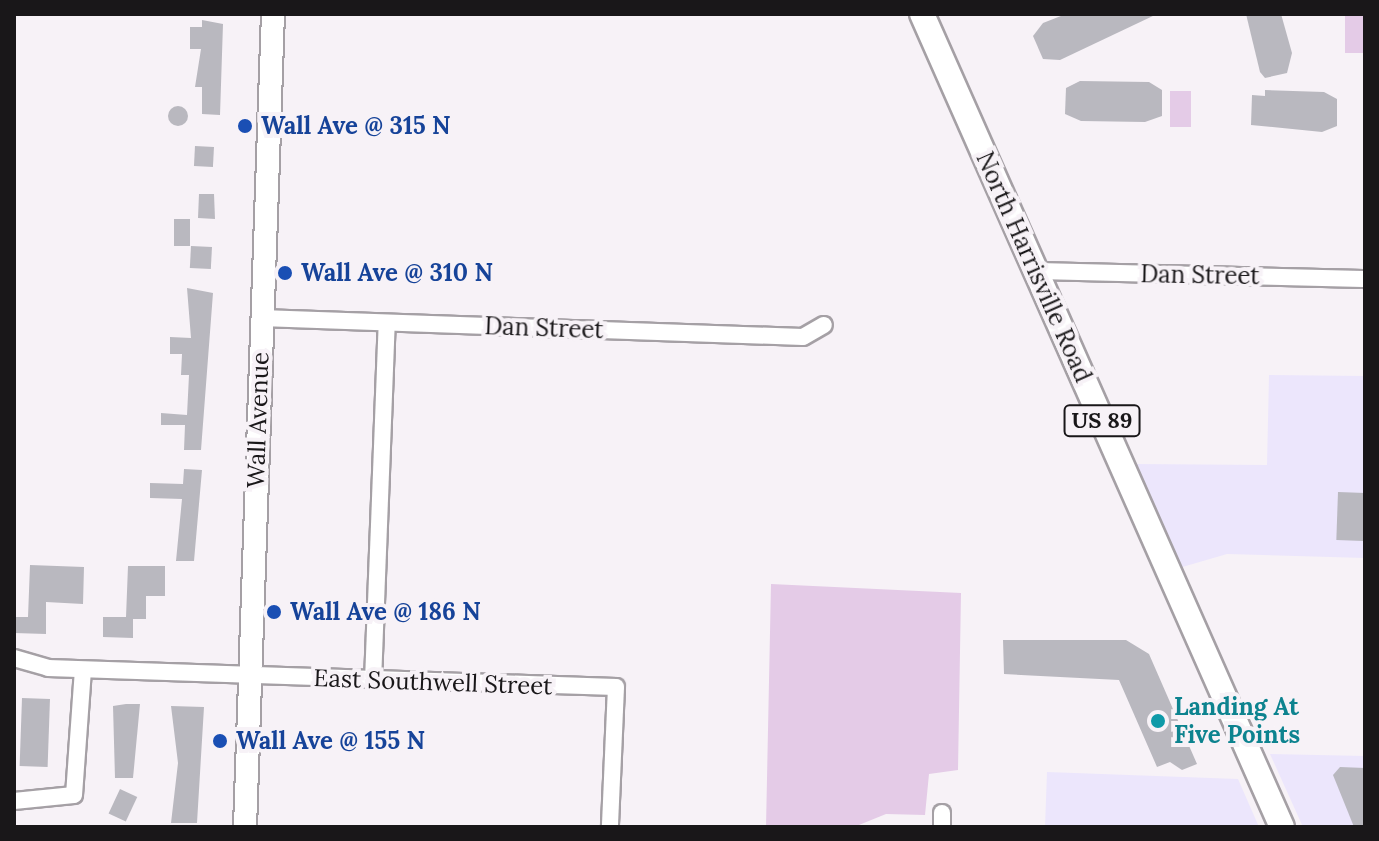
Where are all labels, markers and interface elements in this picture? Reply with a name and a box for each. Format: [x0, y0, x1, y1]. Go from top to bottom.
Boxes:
place label: Wall Ave @ 315 N [261, 112, 451, 140]
marker: Wall Ave @ 315 N [236, 117, 254, 135]
street label: North Harrisville Road [970, 147, 1098, 387]
place label: Wall Ave @ 310 N [301, 259, 493, 287]
street label: Dan Street [1140, 260, 1260, 290]
marker: Wall Ave @ 310 N [276, 264, 294, 282]
street label: Dan Street [484, 312, 604, 344]
street label: Wall Avenue [241, 351, 275, 489]
road number: US 89 [1062, 403, 1142, 439]
place label: Wall Ave @ 186 N [290, 598, 481, 626]
marker: Wall Ave @ 186 N [265, 603, 283, 621]
street label: East Southwell Street [313, 663, 553, 701]
place label: Landing At Five Points [1174, 693, 1300, 749]
marker: Landing At Five Points [1149, 712, 1167, 730]
place label: Wall Ave @ 155 N [236, 727, 425, 755]
marker: Wall Ave @ 155 N [211, 732, 229, 750]

